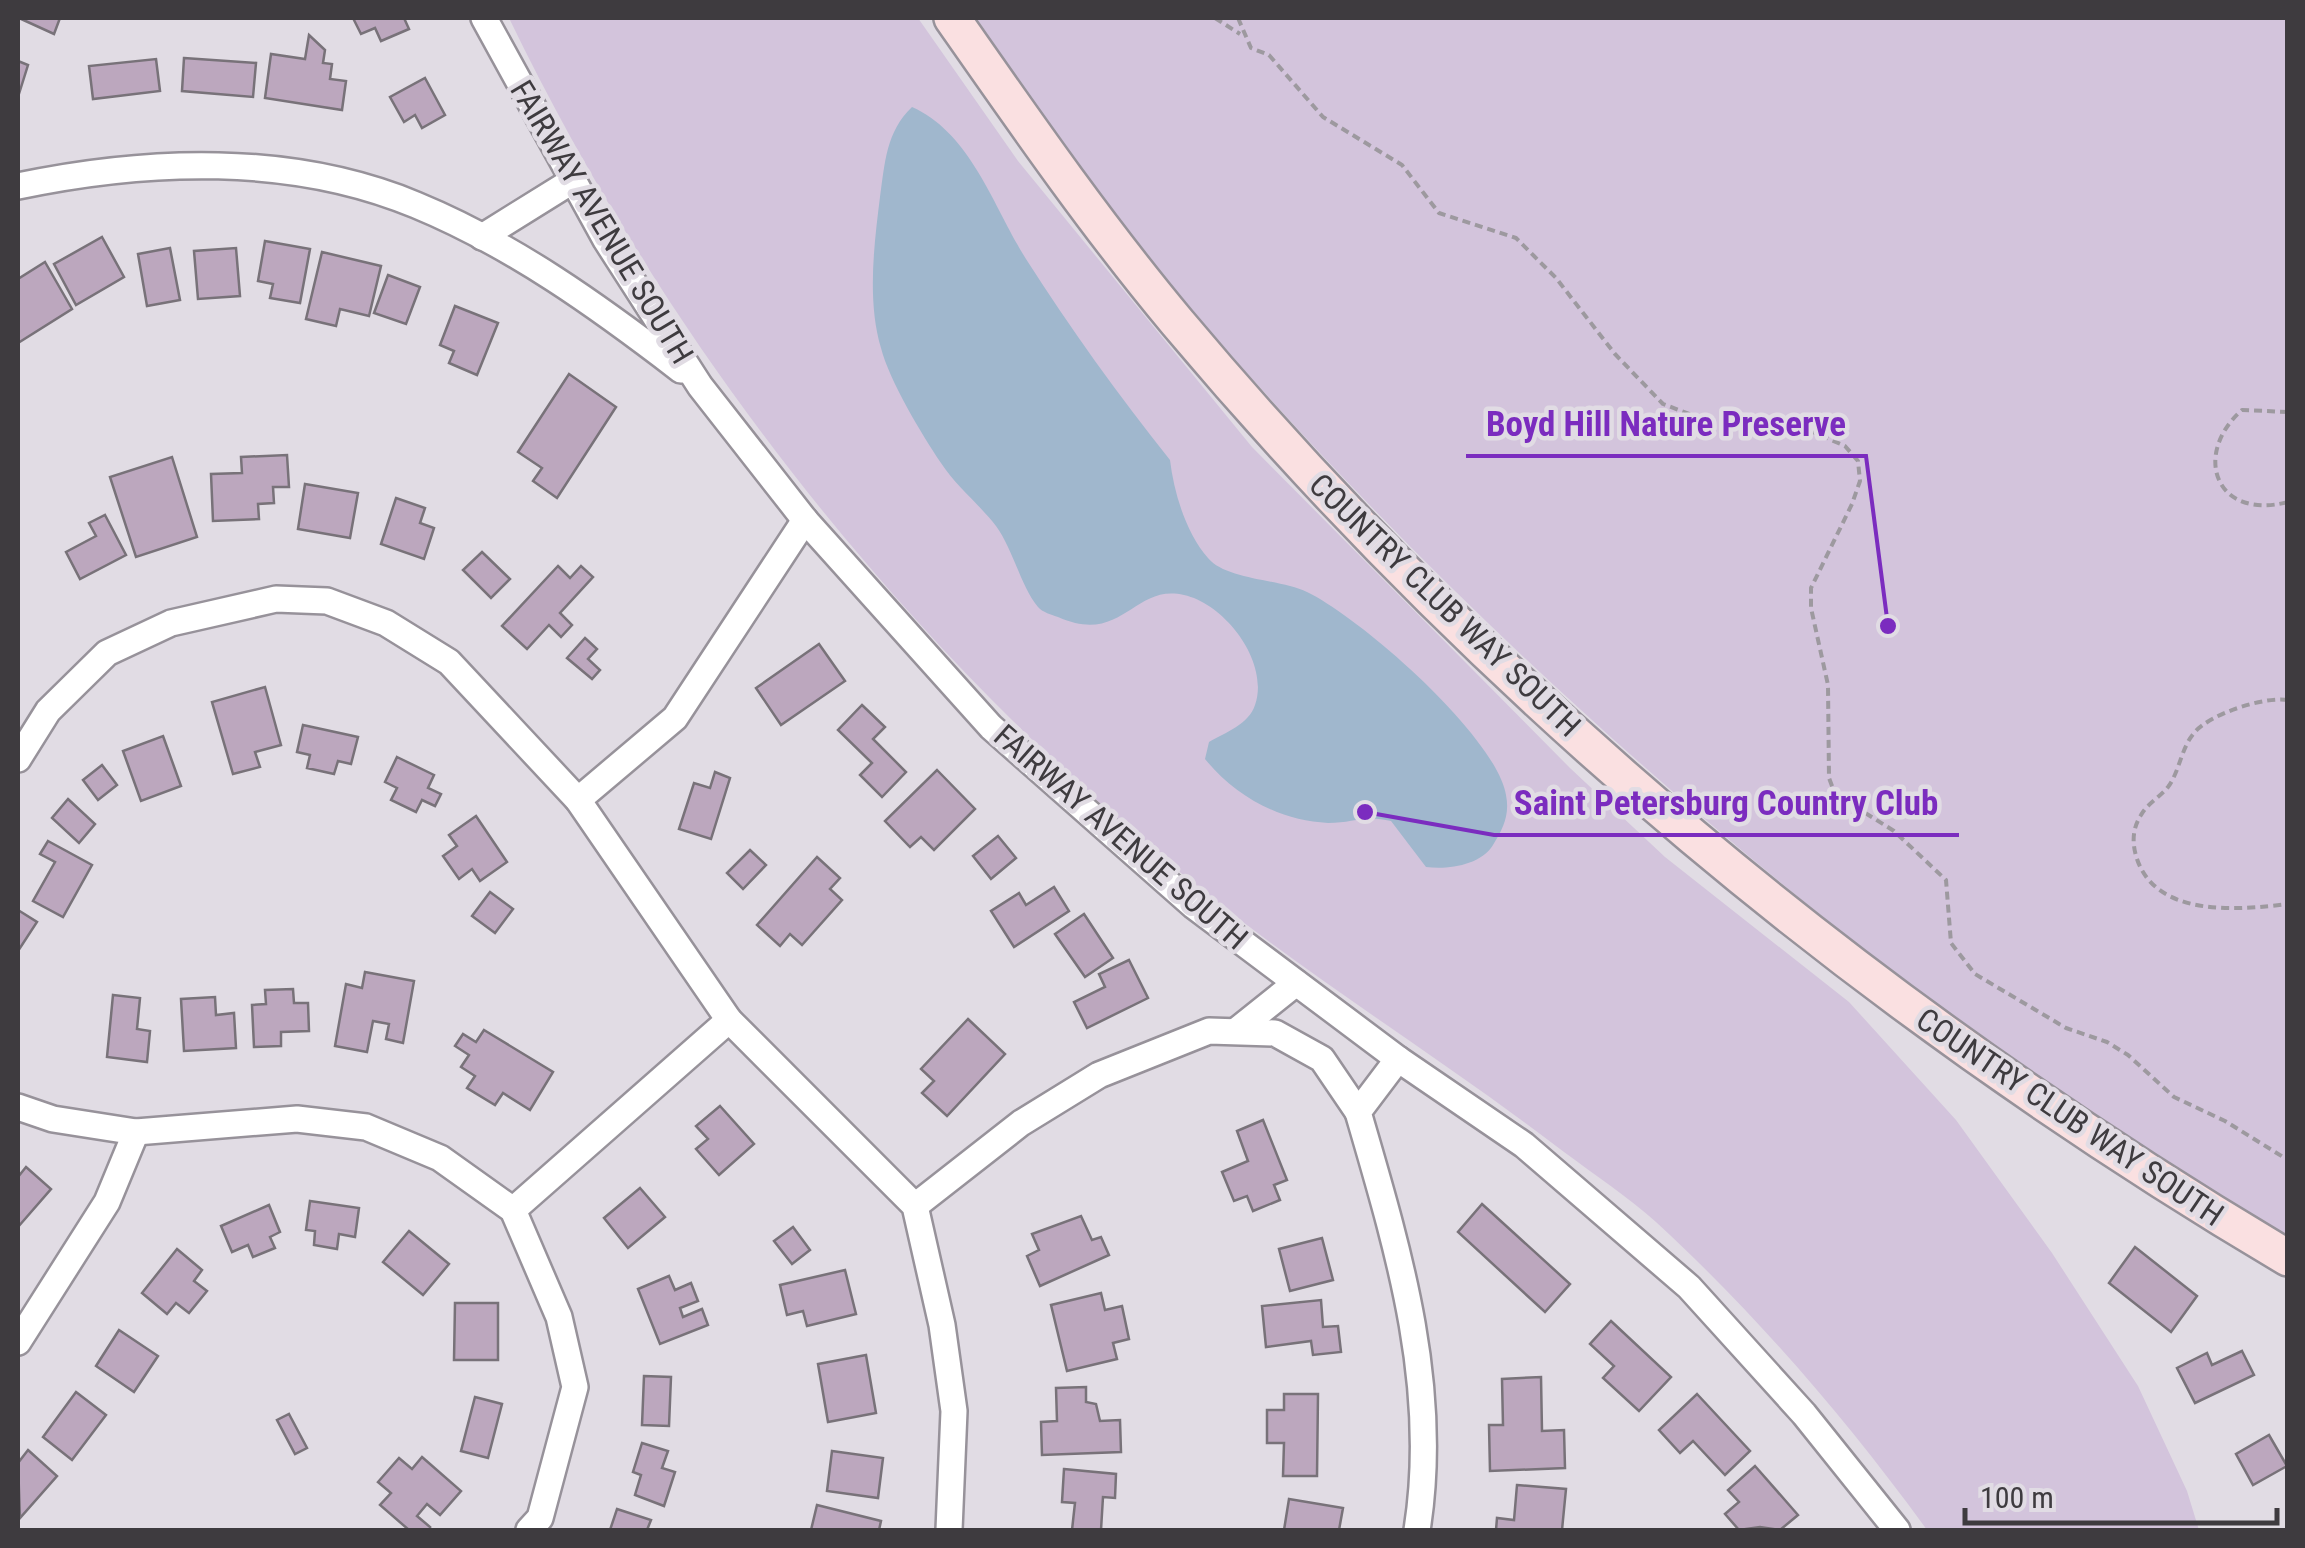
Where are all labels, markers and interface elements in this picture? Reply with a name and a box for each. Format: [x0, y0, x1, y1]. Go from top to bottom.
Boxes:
street label: FAIRWAY AVENUE SOUTH [502, 74, 702, 370]
callout: Boyd Hill Nature Preserve [1466, 391, 1866, 456]
text: Boyd Hill Nature Preserve [1486, 404, 1846, 445]
street label: COUNTRY CLUB WAY SOUTH [1302, 466, 1588, 744]
street label: FAIRWAY AVENUE SOUTH [987, 717, 1255, 957]
callout: Saint Petersburg Country Club [1494, 770, 1959, 835]
text: Saint Petersburg Country Club [1514, 783, 1938, 824]
street label: COUNTRY CLUB WAY SOUTH [1909, 1000, 2231, 1234]
scale bar [1965, 1463, 2278, 1525]
text: 100 m [1980, 1480, 2054, 1515]

